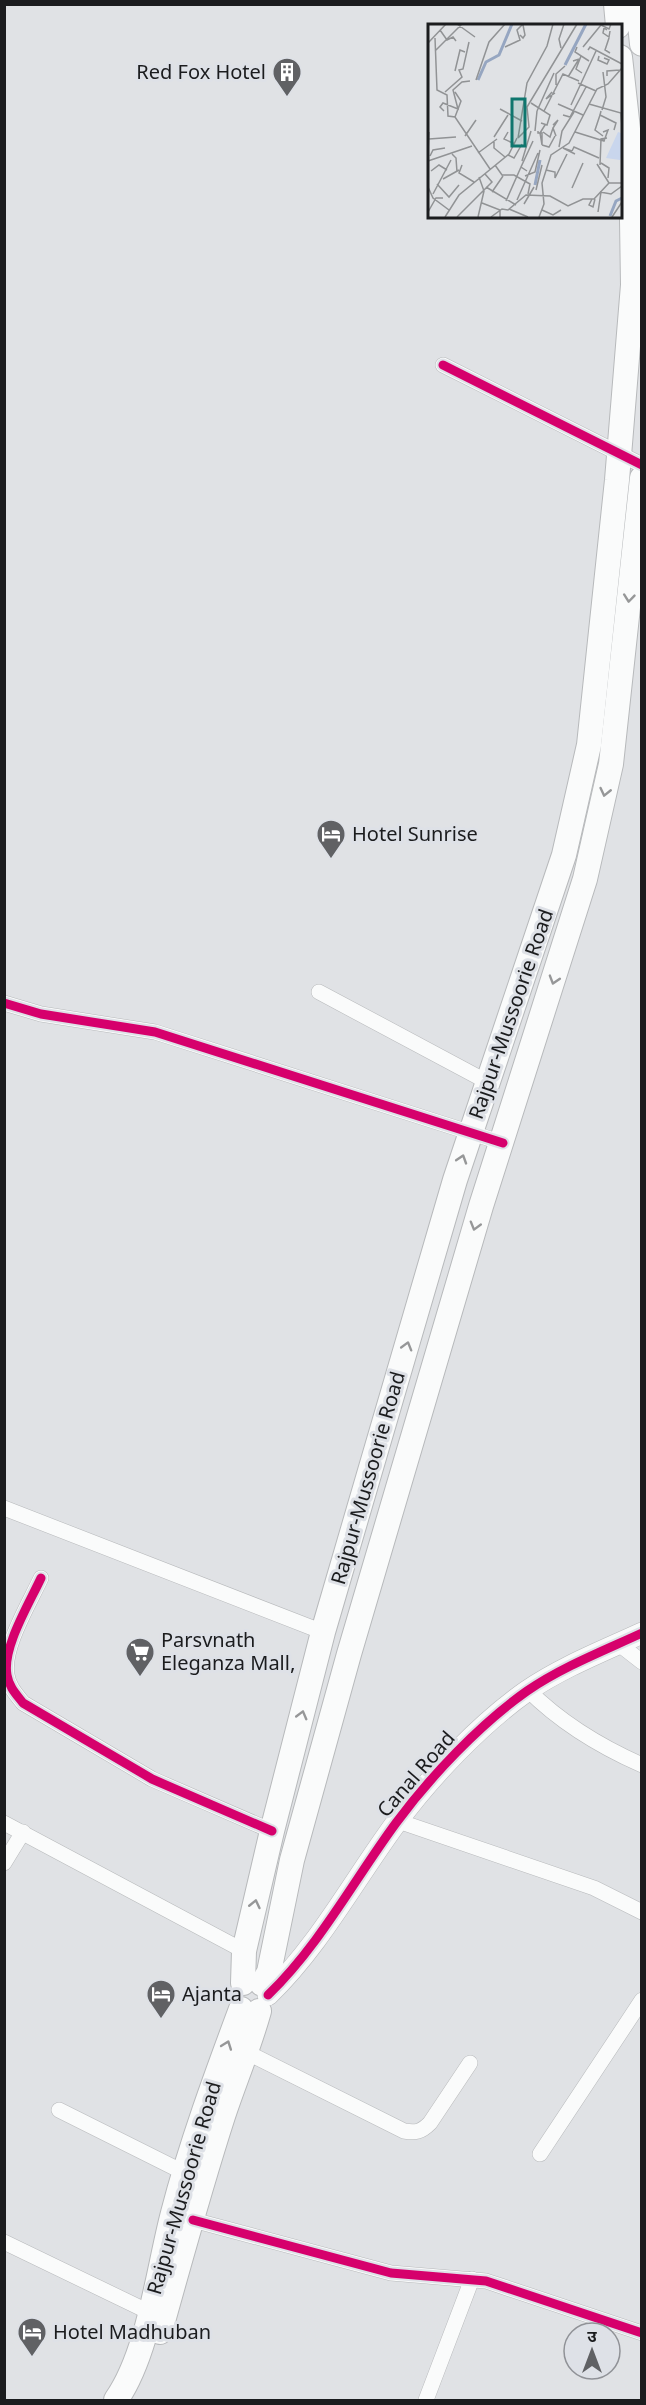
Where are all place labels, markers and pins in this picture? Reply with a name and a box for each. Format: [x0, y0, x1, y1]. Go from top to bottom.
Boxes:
building icon: Red Fox Hotel [271, 56, 303, 98]
place label: Red Fox Hotel [136, 61, 266, 87]
hotel icon: Hotel Sunrise [315, 818, 347, 860]
place label: Hotel Sunrise [352, 823, 478, 849]
place label: Parsvnath Eleganza Mall, [161, 1629, 295, 1678]
supermarket icon: Parsvnath Eleganza Mall, [124, 1636, 156, 1678]
hotel icon: Ajanta [145, 1978, 177, 2020]
place label: Ajanta [182, 1983, 242, 2009]
hotel icon: Hotel Madhuban [16, 2316, 48, 2358]
place label: Hotel Madhuban [53, 2321, 211, 2347]

